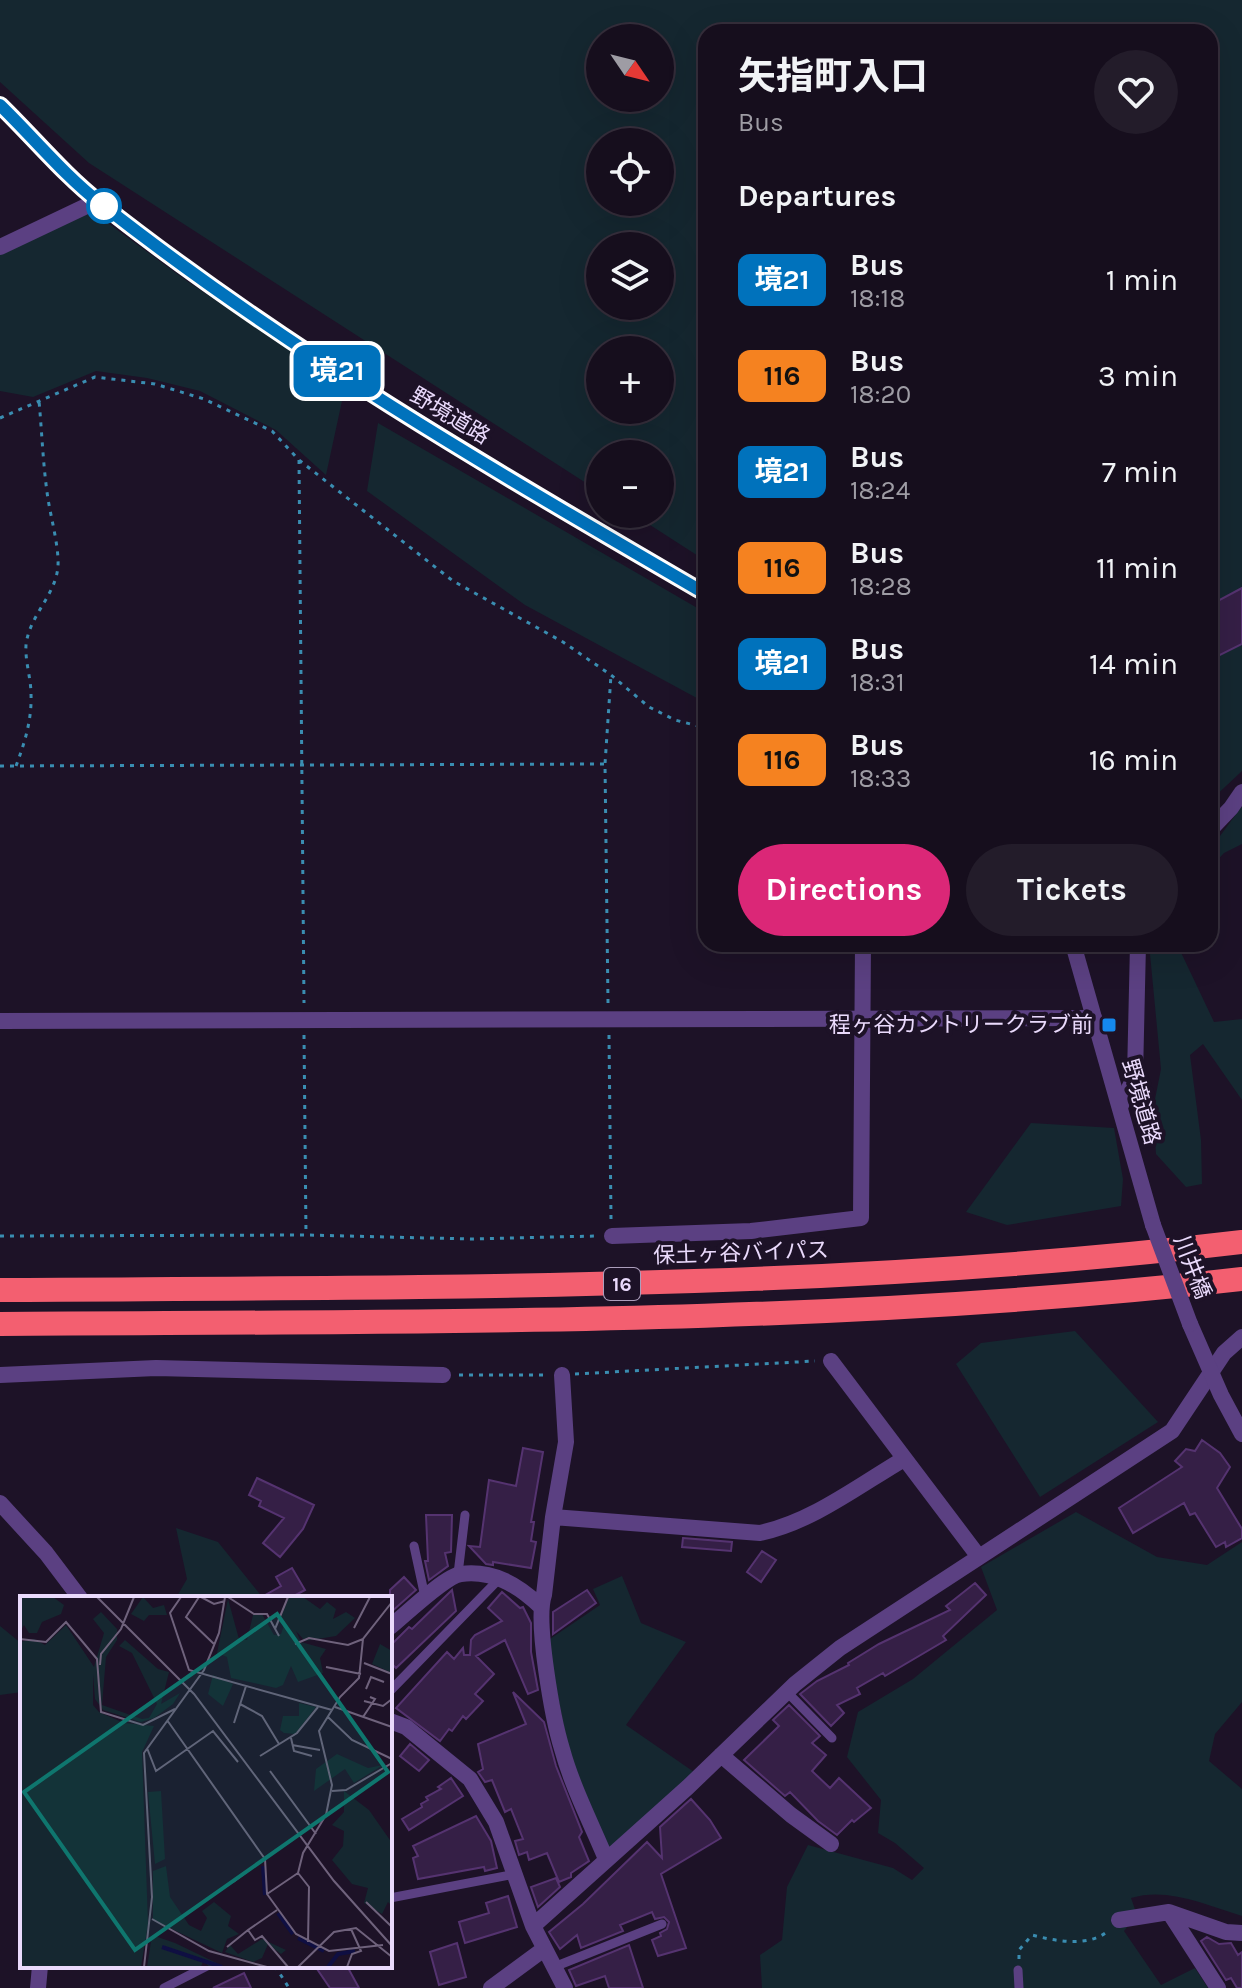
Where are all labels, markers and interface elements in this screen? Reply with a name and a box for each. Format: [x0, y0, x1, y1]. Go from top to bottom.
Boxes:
north arrow [586, 24, 674, 112]
map controls [586, 24, 674, 528]
button: heart [1094, 50, 1178, 134]
text: 矢指町入口 [738, 54, 928, 99]
text: Bus [738, 107, 784, 138]
button: locate [586, 128, 674, 216]
text: Departures [738, 178, 896, 214]
unlabelled marker [87, 189, 121, 223]
button: layers [586, 232, 674, 320]
text: Bus [850, 247, 904, 283]
text: 1 min [1106, 262, 1178, 298]
text: 境21 [755, 263, 809, 296]
text: 18:18 [850, 283, 905, 314]
button: + [586, 336, 674, 424]
text: Bus [850, 343, 904, 379]
line badge: 境21 [291, 345, 383, 397]
text: 境21 [310, 354, 364, 387]
text: 3 min [1098, 358, 1178, 394]
text: 116 [764, 359, 800, 392]
text: 18:20 [850, 379, 911, 410]
street label: 野境道路 [406, 382, 494, 450]
text: Bus [850, 439, 904, 475]
button: − [586, 440, 674, 528]
text: 7 min [1102, 454, 1178, 490]
text: 境21 [755, 455, 809, 488]
text: 18:24 [850, 475, 910, 506]
text: Bus [850, 535, 904, 571]
text: 11 min [1096, 550, 1178, 586]
text: 116 [764, 551, 800, 584]
text: 18:28 [850, 571, 912, 602]
text: Bus [850, 631, 904, 667]
text: 14 min [1089, 646, 1178, 682]
text: 境21 [755, 647, 809, 680]
text: 18:31 [850, 667, 905, 698]
text: Bus [850, 727, 904, 763]
text: 16 min [1089, 742, 1178, 778]
text: 116 [764, 743, 800, 776]
text: 18:33 [850, 763, 911, 794]
button: Directions [738, 844, 950, 936]
button: Tickets [966, 844, 1178, 936]
place label: 程ヶ谷カントリークラブ前 [829, 1012, 1093, 1038]
marker: 程ヶ谷カントリークラブ前 [1100, 1016, 1118, 1034]
street label: 野境道路 [1116, 1056, 1166, 1148]
street label: 川井橋 [1168, 1232, 1216, 1302]
street label: 保土ヶ谷バイパス [653, 1237, 829, 1269]
road number: 16 [604, 1268, 640, 1300]
inset map [20, 1596, 392, 1968]

